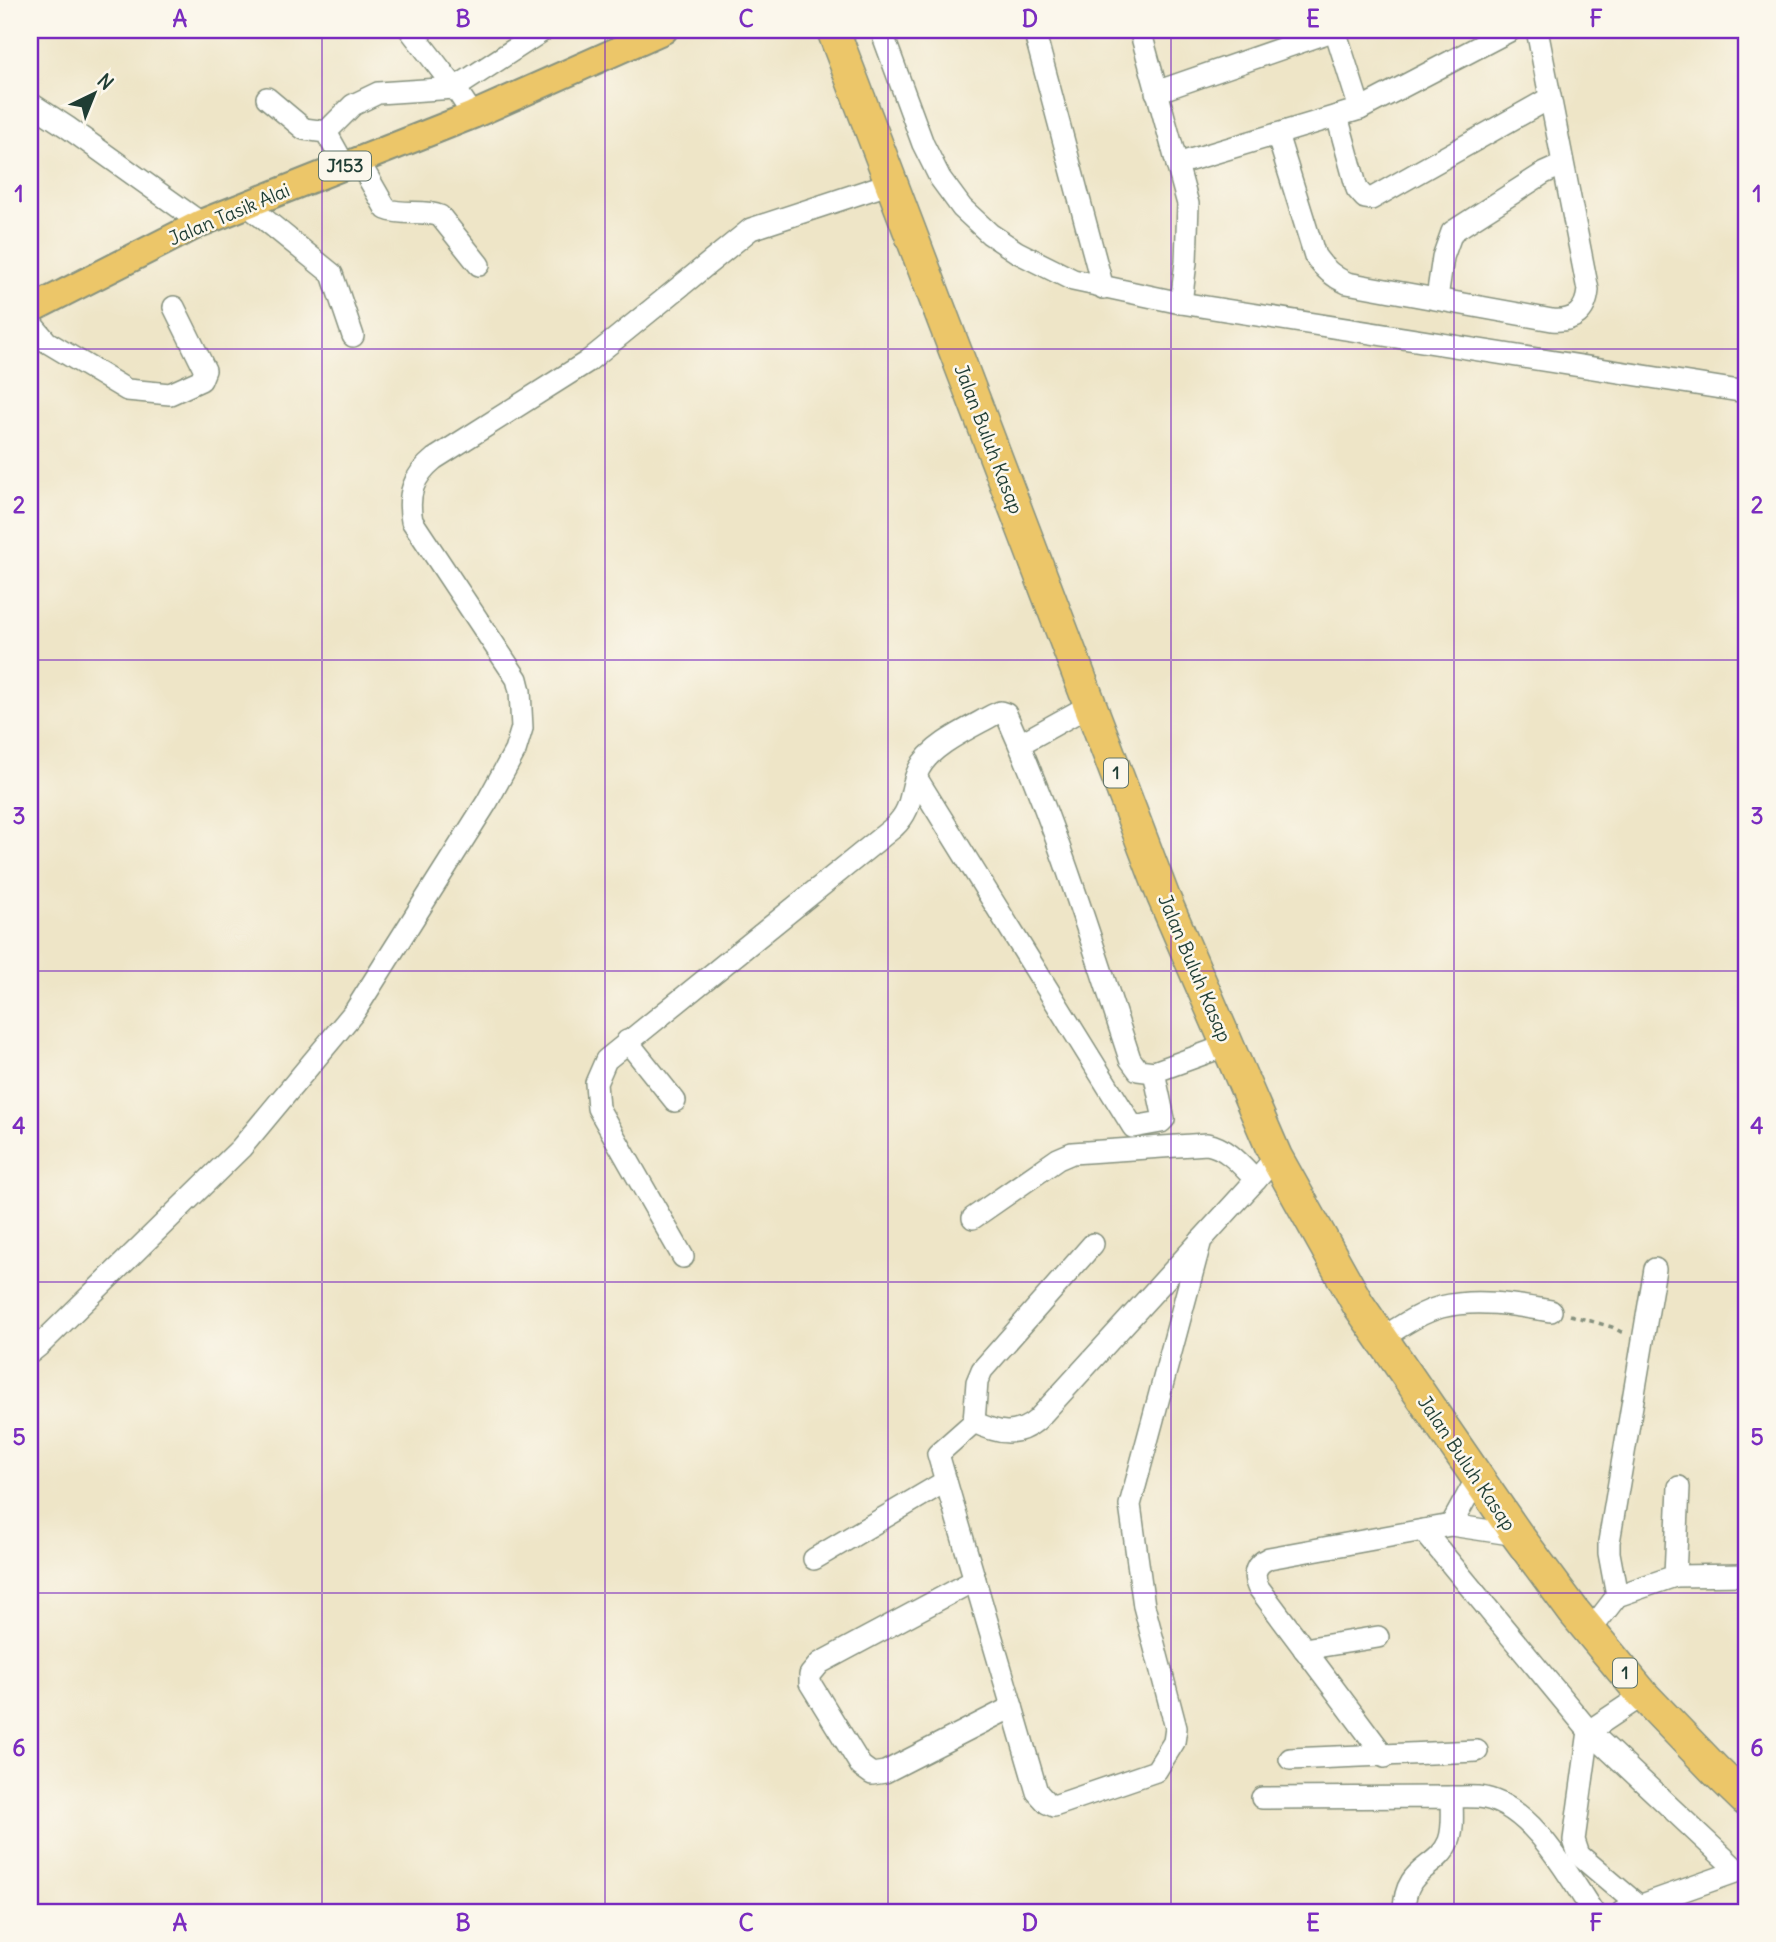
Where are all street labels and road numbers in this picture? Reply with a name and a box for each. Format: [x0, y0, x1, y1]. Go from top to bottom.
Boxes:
road number: J153 [319, 152, 371, 181]
street label: Jalan Tasik Alai [165, 178, 293, 250]
street label: Jalan Buluh Kasap [949, 361, 1029, 517]
road number: 1 [1104, 758, 1128, 788]
street label: Jalan Buluh Kasap [1153, 890, 1237, 1046]
street label: Jalan Buluh Kasap [1413, 1391, 1521, 1535]
road number: 1 [1613, 1658, 1637, 1688]

